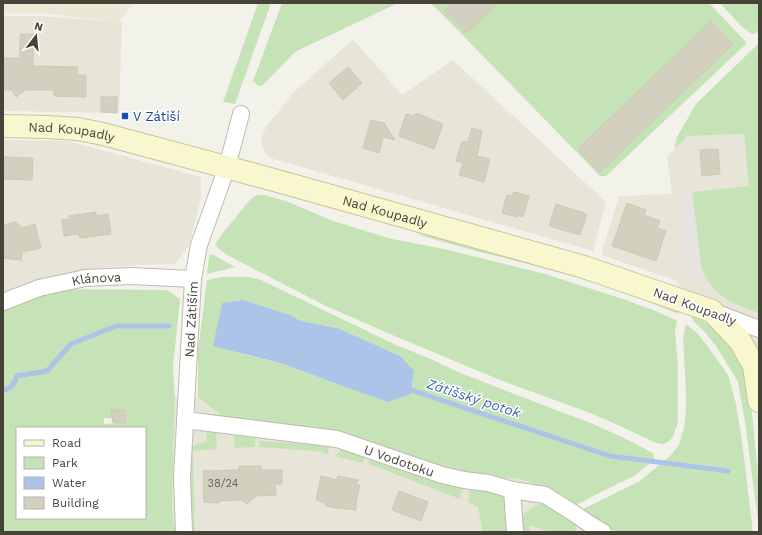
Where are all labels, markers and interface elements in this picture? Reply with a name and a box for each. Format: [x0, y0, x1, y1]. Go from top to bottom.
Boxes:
north arrow [16, 16, 56, 56]
text: N [33, 19, 44, 34]
place label: V Zátiší [133, 109, 180, 124]
marker: V Zátiší [120, 111, 130, 121]
street label: Nad Koupadly [28, 120, 117, 145]
street label: Nad Koupadly [341, 193, 429, 231]
street label: Klánova [70, 269, 122, 289]
street label: Nad Zátiším [182, 281, 201, 358]
street label: Nad Koupadly [651, 285, 739, 329]
water label: Zátišský potok [424, 375, 523, 421]
legend [16, 427, 146, 519]
text: Road [52, 436, 81, 450]
street label: U Vodotoku [362, 442, 436, 480]
text: Park [52, 456, 78, 470]
text: Water [52, 476, 87, 490]
house number: 38/24 [208, 477, 239, 490]
text: Building [52, 496, 99, 510]

